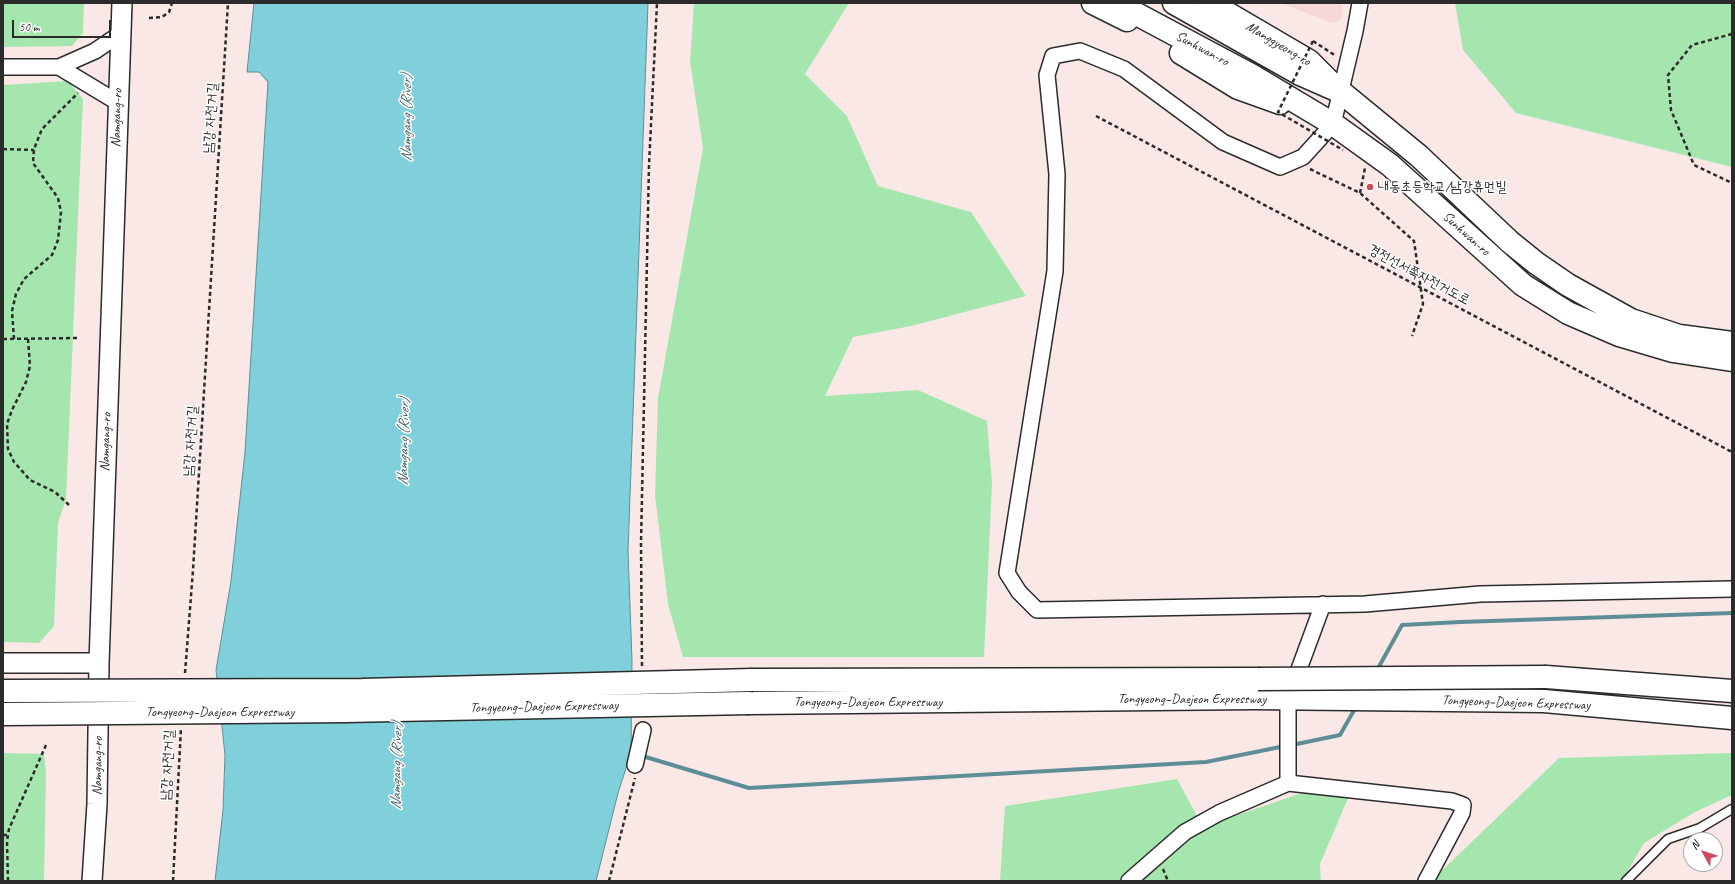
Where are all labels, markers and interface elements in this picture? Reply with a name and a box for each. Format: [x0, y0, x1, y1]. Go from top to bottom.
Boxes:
scale bar [14, 12, 113, 38]
street label: Manggyeong-ro [1243, 18, 1313, 70]
text: 50 m [19, 19, 39, 35]
street label: Sunhwan-ro [1172, 28, 1232, 70]
water label: Namgang (River) [398, 74, 416, 162]
street label: 남강 자전거길 [200, 82, 222, 154]
street label: Namgang-ro [108, 88, 126, 148]
place label: 내동초등학교/남강휴먼빌 [1378, 179, 1507, 195]
marker: 내동초등학교/남강휴먼빌 [1365, 182, 1375, 192]
street label: Sunhwan-ro [1439, 208, 1493, 260]
street label: 경전선서쪽자전거도로 [1365, 241, 1473, 309]
water label: Namgang (River) [394, 398, 414, 486]
street label: 남강 자전거길 [180, 405, 202, 477]
street label: Namgang-ro [97, 412, 115, 472]
street label: Tongyeong–Daejeon Expressway [1118, 691, 1266, 707]
street label: Tongyeong–Daejeon Expressway [1442, 692, 1590, 714]
street label: Tongyeong–Daejeon Expressway [794, 694, 942, 710]
street label: Tongyeong–Daejeon Expressway [470, 697, 618, 717]
street label: Tongyeong–Daejeon Expressway [146, 704, 294, 720]
water label: Namgang (River) [387, 722, 407, 810]
street label: 남강 자전거길 [158, 729, 178, 801]
street label: Namgang-ro [89, 736, 107, 796]
north arrow [1683, 832, 1723, 872]
text: N [1687, 838, 1702, 852]

